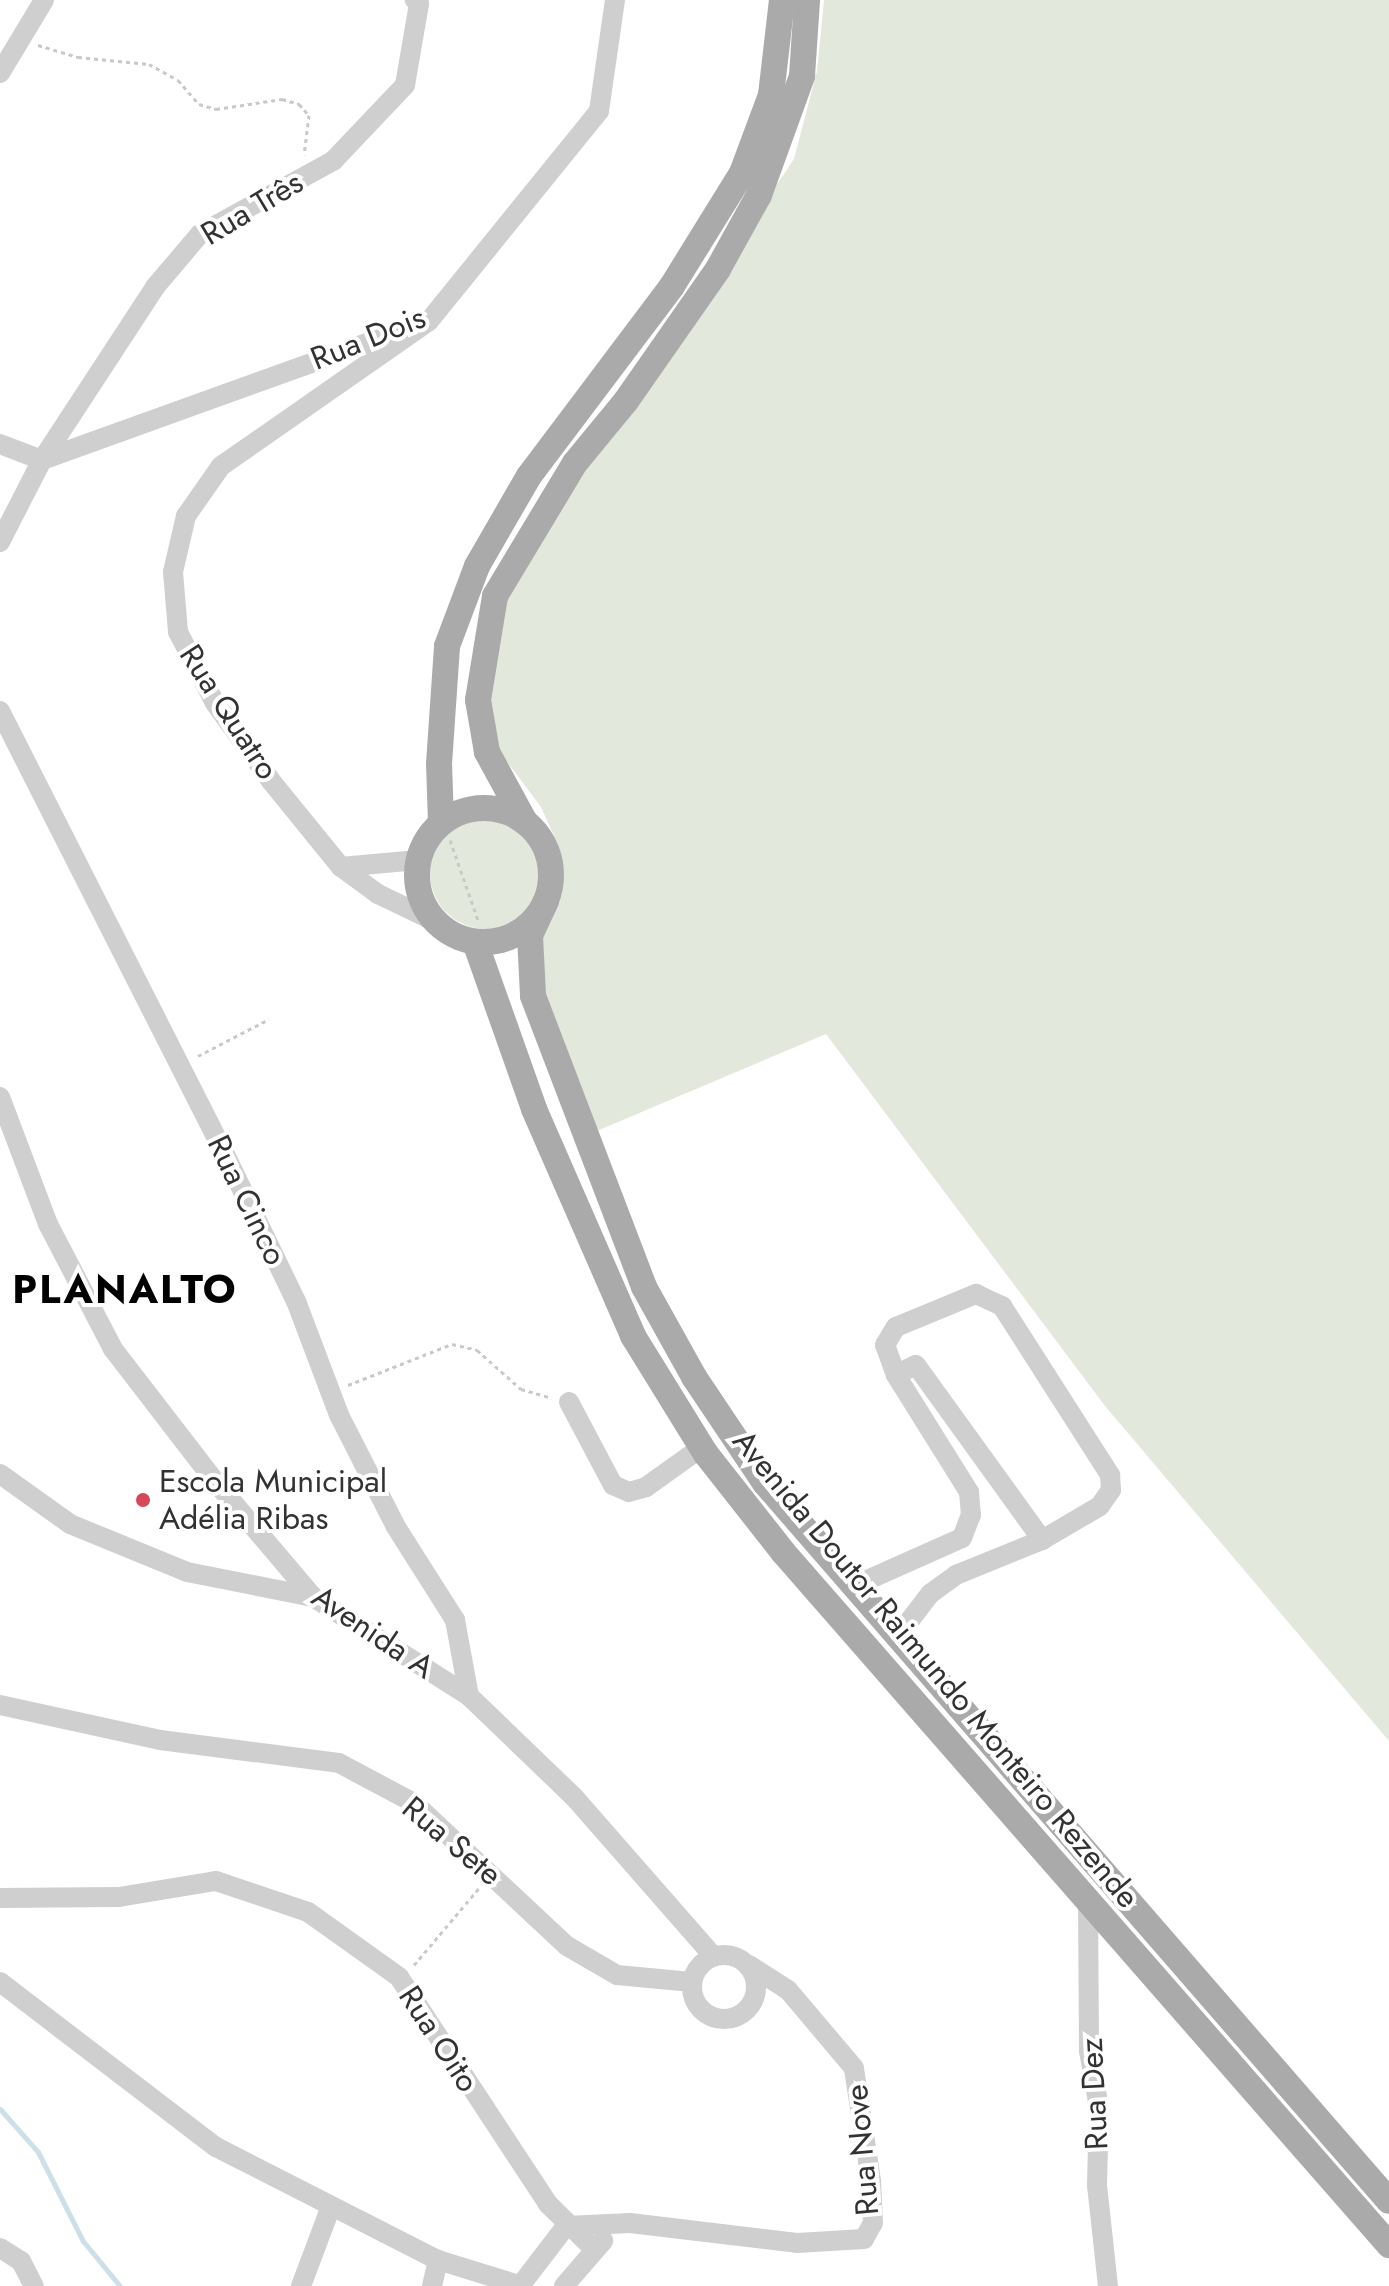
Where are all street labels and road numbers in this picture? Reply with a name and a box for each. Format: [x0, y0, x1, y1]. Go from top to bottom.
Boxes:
street label: Rua Três [194, 163, 310, 253]
street label: Rua Dois [305, 298, 431, 378]
street label: Rua Quatro [171, 637, 287, 787]
street label: Rua Cinco [199, 1129, 295, 1271]
street label: Avenida Doutor Raimundo Monteiro Rezende [725, 1422, 1147, 1916]
street label: Avenida A [305, 1577, 441, 1687]
street label: Rua Sete [395, 1788, 509, 1894]
street label: Rua Oito [391, 1979, 487, 2099]
street label: Rua Dez [1072, 2037, 1116, 2151]
street label: Rua Nove [837, 2083, 887, 2217]

